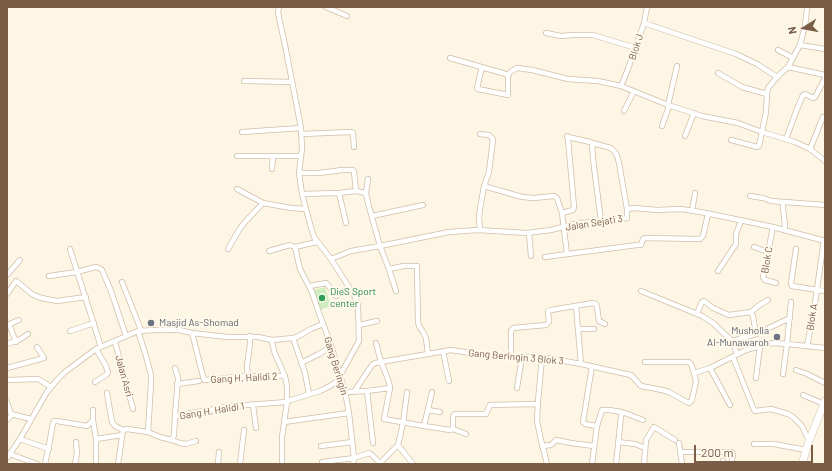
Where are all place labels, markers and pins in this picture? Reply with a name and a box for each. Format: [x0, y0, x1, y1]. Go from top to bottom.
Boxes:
place label: DieS Sport center [330, 286, 376, 310]
marker: DieS Sport center [317, 293, 327, 303]
place label: Masjid As-Shomad [159, 317, 239, 329]
marker: Masjid As-Shomad [146, 318, 156, 328]
place label: Musholla Al-Munawaroh [707, 325, 769, 348]
marker: Musholla Al-Munawaroh [772, 332, 782, 342]

